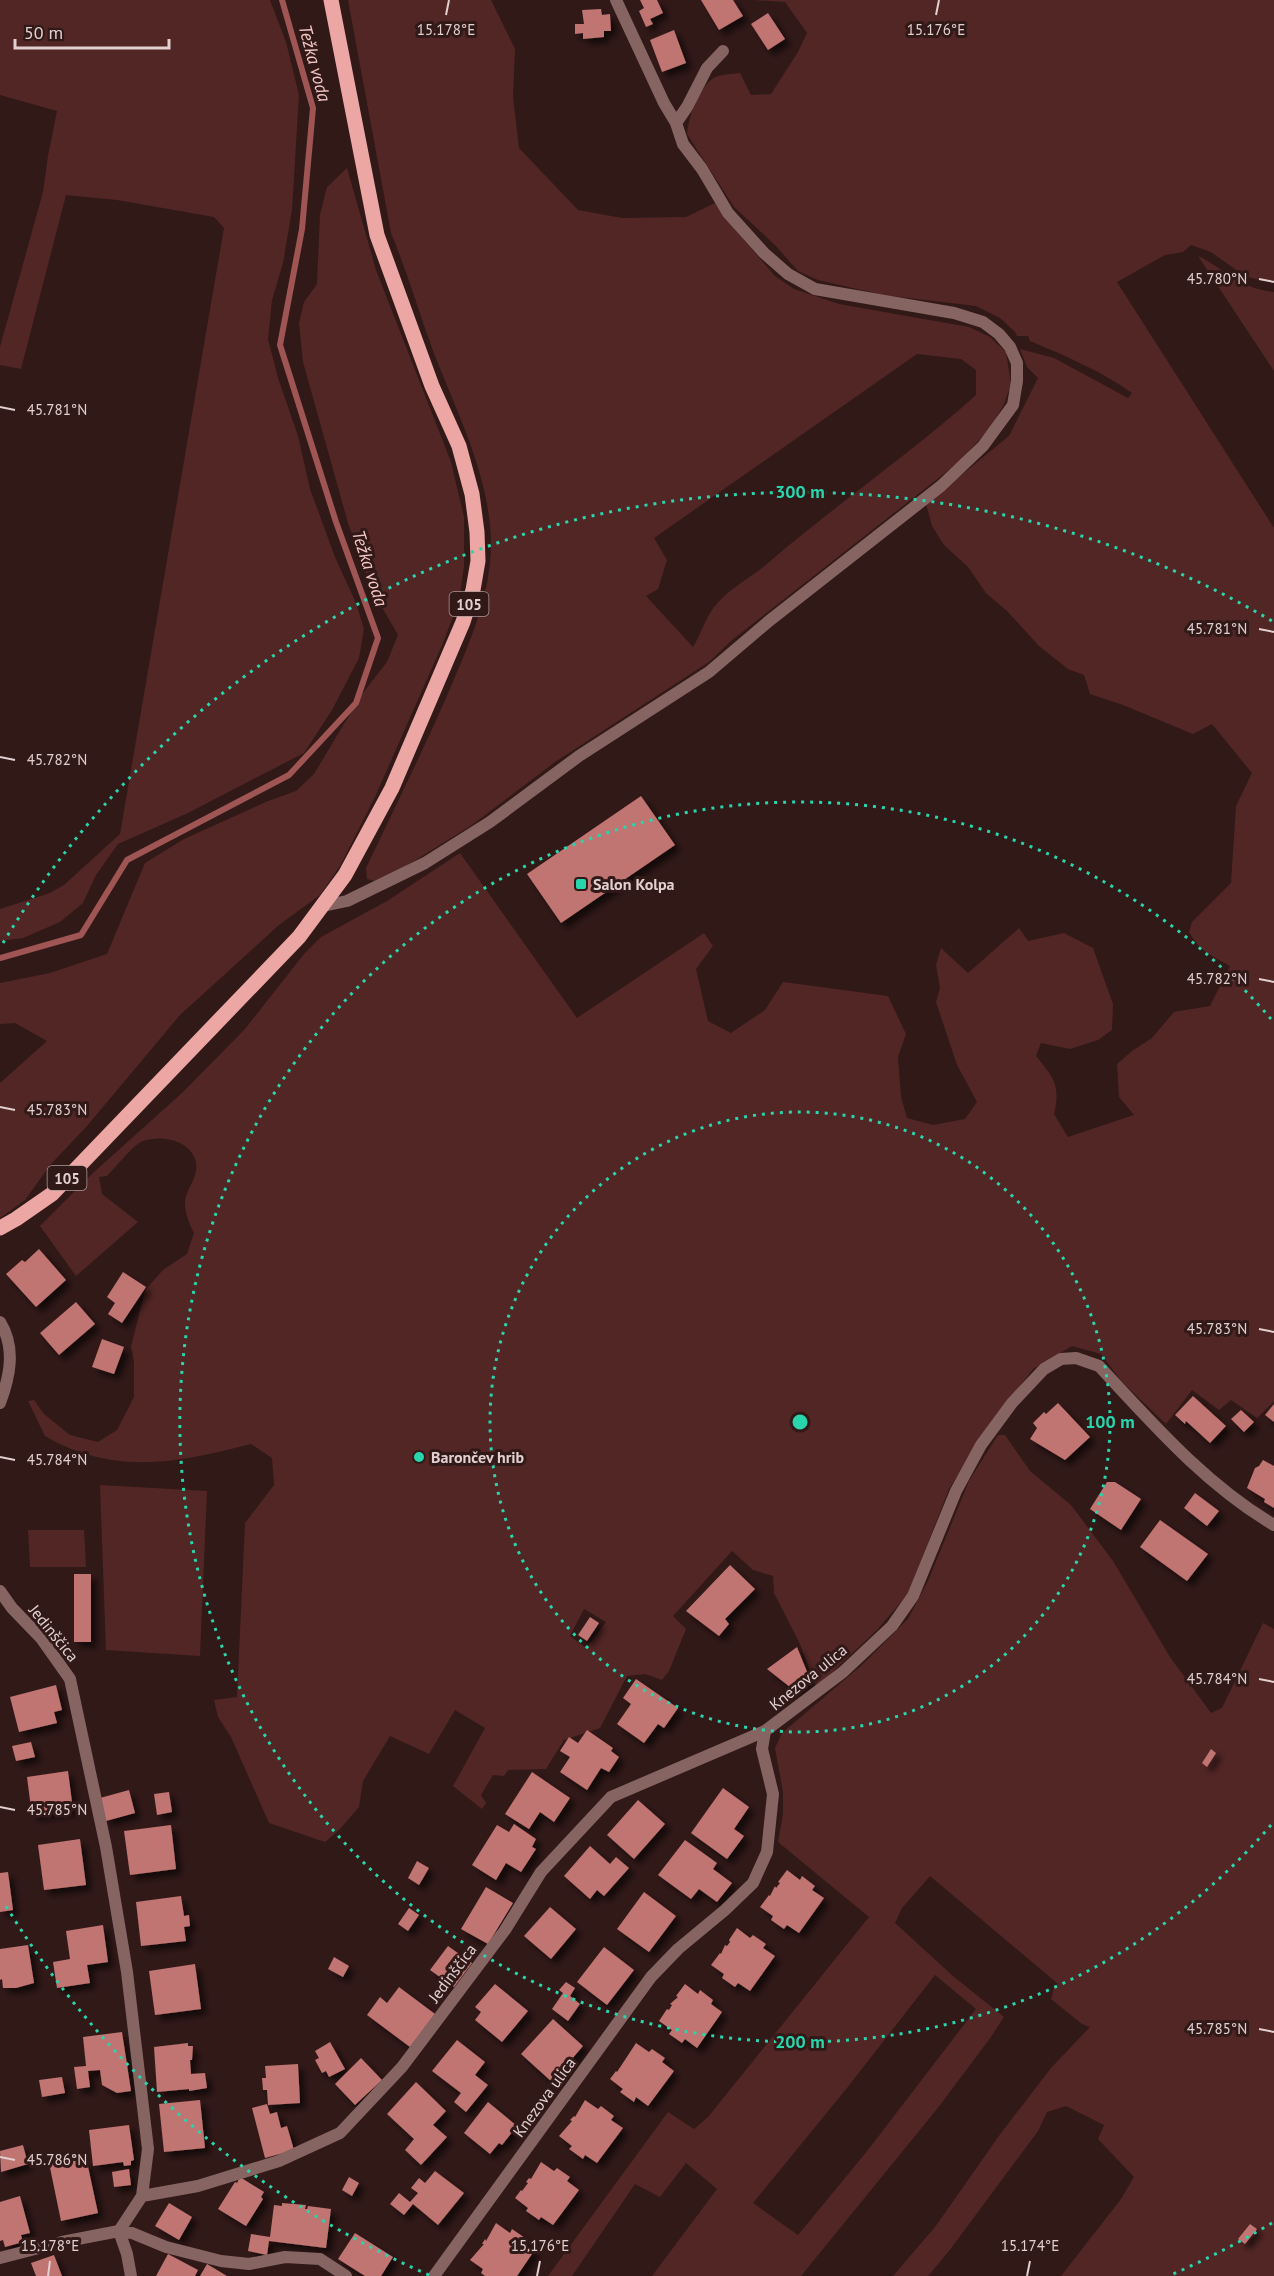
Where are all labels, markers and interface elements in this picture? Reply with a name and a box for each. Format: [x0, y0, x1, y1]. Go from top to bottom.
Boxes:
scale bar [15, 12, 170, 50]
text: 15.178°E [417, 20, 475, 39]
text: 15.176°E [907, 20, 965, 39]
text: 50 m [24, 21, 63, 44]
water label: Težka voda [294, 22, 336, 104]
text: 45.780°N [1187, 269, 1247, 288]
text: 45.781°N [27, 400, 87, 419]
text: 300 m [775, 480, 825, 503]
water label: Težka voda [347, 527, 393, 609]
road number: 105 [450, 592, 488, 616]
text: 45.781°N [1187, 619, 1247, 638]
text: 45.782°N [27, 750, 87, 769]
place label: Salon Kolpa [593, 874, 675, 894]
marker: Salon Kolpa [574, 877, 588, 891]
text: 45.782°N [1187, 969, 1247, 988]
text: 45.783°N [27, 1100, 87, 1119]
road number: 105 [48, 1166, 86, 1190]
text: 45.783°N [1187, 1319, 1247, 1338]
text: 100 m [1085, 1410, 1135, 1433]
centre of rings [790, 1412, 810, 1432]
place label: Barončev hrib [431, 1447, 525, 1467]
text: 45.784°N [27, 1450, 87, 1469]
marker: Barončev hrib [412, 1450, 426, 1464]
street label: Jedinščica [24, 1600, 83, 1666]
street label: Knezova ulica [765, 1640, 851, 1714]
text: 45.784°N [1187, 1669, 1247, 1688]
text: 45.785°N [27, 1800, 87, 1819]
street label: Jedinščica [423, 1940, 480, 2007]
text: 45.785°N [1187, 2019, 1247, 2038]
text: 200 m [775, 2030, 825, 2053]
street label: Knezova ulica [508, 2053, 580, 2141]
text: 45.786°N [27, 2150, 87, 2169]
text: 15.178°E [21, 2236, 79, 2255]
text: 15.176°E [511, 2236, 569, 2255]
text: 15.174°E [1001, 2236, 1059, 2255]

